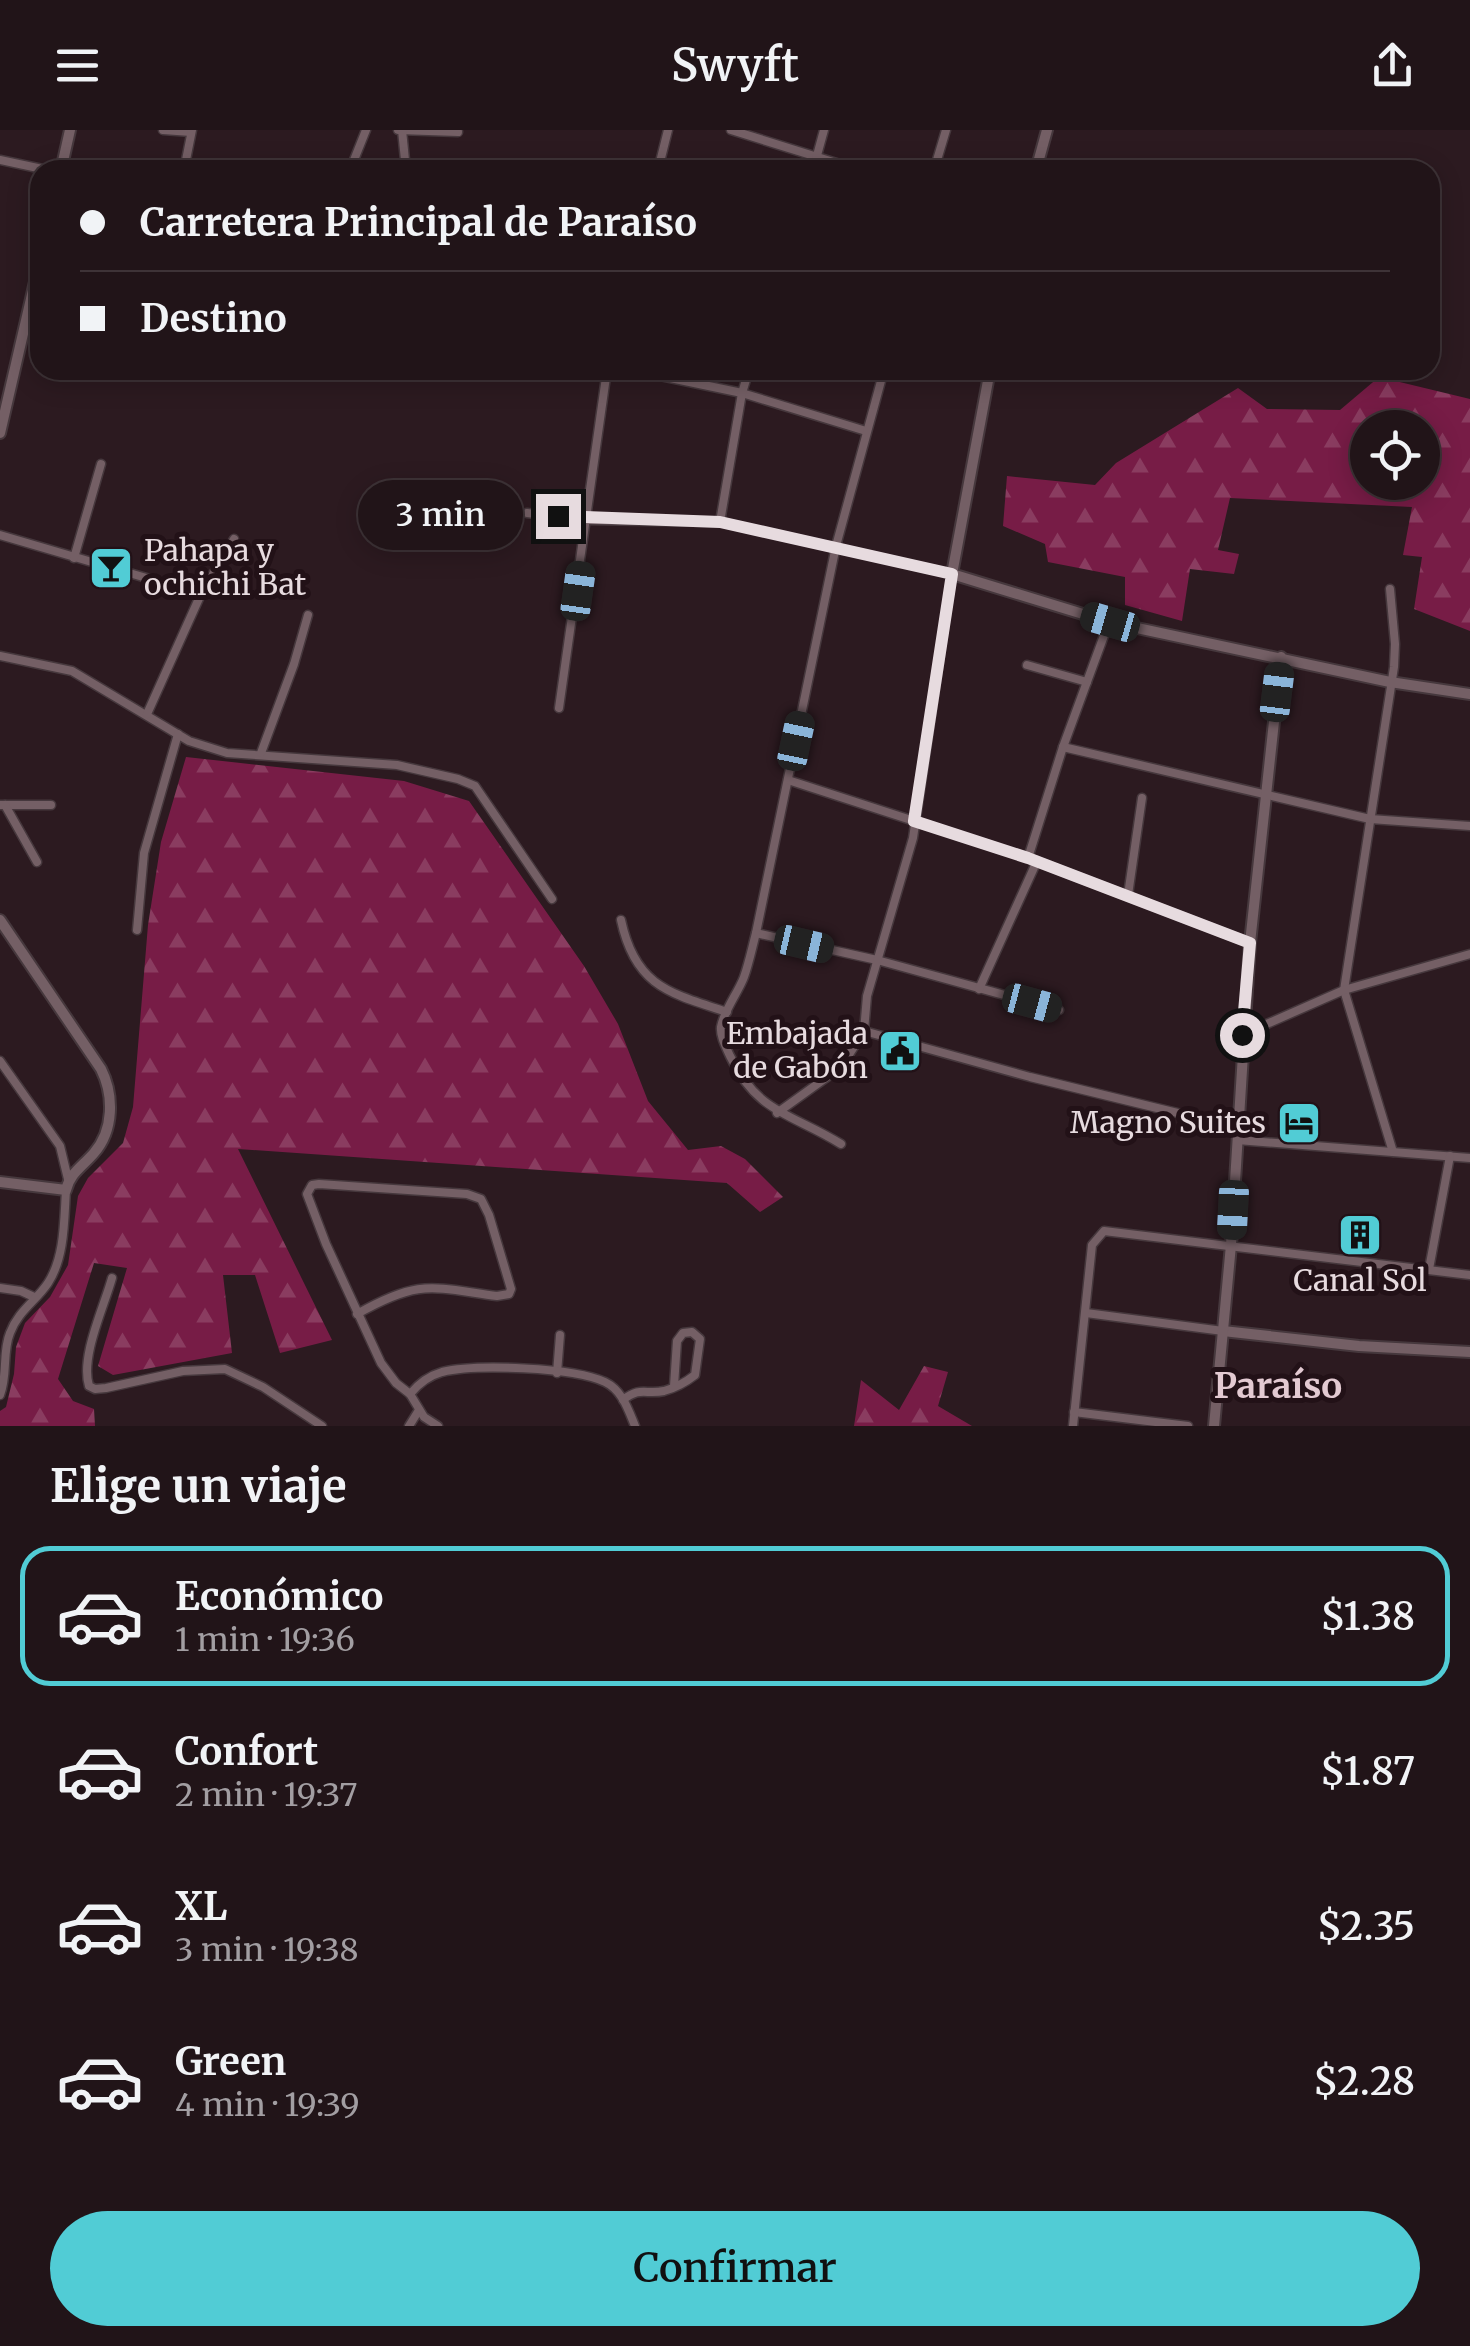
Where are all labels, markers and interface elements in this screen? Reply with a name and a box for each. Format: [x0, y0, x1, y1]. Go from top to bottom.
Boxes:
text: Swyft [671, 37, 799, 93]
icon: menu [50, 38, 105, 93]
icon: share [1365, 38, 1420, 93]
text: Carretera Principal de Paraíso [140, 199, 697, 246]
text: Destino [140, 295, 287, 342]
map controls [1350, 410, 1440, 500]
button: locate [1350, 410, 1440, 500]
callout: 3 min [358, 481, 523, 551]
route end [536, 494, 581, 539]
text: 3 min [396, 495, 485, 535]
place label: Pahapa y ochichi Bat [144, 531, 307, 603]
bar icon: Pahapa y ochichi Bat [88, 545, 134, 591]
car [559, 559, 597, 623]
car [1077, 599, 1143, 645]
car [1258, 660, 1296, 724]
car [775, 709, 817, 773]
car [771, 923, 837, 965]
car [999, 981, 1065, 1025]
route start [1220, 1013, 1265, 1058]
place label: Embajada de Gabón [726, 1014, 868, 1086]
public building icon: Embajada de Gabón [877, 1028, 923, 1074]
hotel icon: Magno Suites [1276, 1100, 1322, 1146]
place label: Magno Suites [1070, 1103, 1266, 1141]
car [1216, 1179, 1250, 1241]
building icon: Canal Sol [1337, 1212, 1383, 1258]
place label: Canal Sol [1293, 1261, 1427, 1299]
district label: Paraíso [1214, 1364, 1342, 1408]
text: Elige un viaje [50, 1458, 346, 1514]
icon: car [55, 1571, 145, 1661]
text: Económico [175, 1573, 383, 1620]
text: $1.38 [1320, 1593, 1415, 1640]
text: 1 min · 19:36 [175, 1620, 355, 1660]
icon: car [55, 1726, 145, 1816]
text: Confort [175, 1728, 318, 1775]
text: $1.87 [1320, 1748, 1415, 1795]
text: 2 min · 19:37 [175, 1775, 358, 1815]
icon: car [55, 1881, 145, 1971]
text: XL [175, 1883, 227, 1930]
text: $2.35 [1317, 1903, 1415, 1950]
text: 3 min · 19:38 [175, 1930, 358, 1970]
icon: car [55, 2036, 145, 2126]
text: Green [175, 2038, 286, 2085]
text: $2.28 [1313, 2058, 1415, 2105]
text: 4 min · 19:39 [175, 2085, 360, 2125]
button: Confirmar [50, 2211, 1420, 2326]

